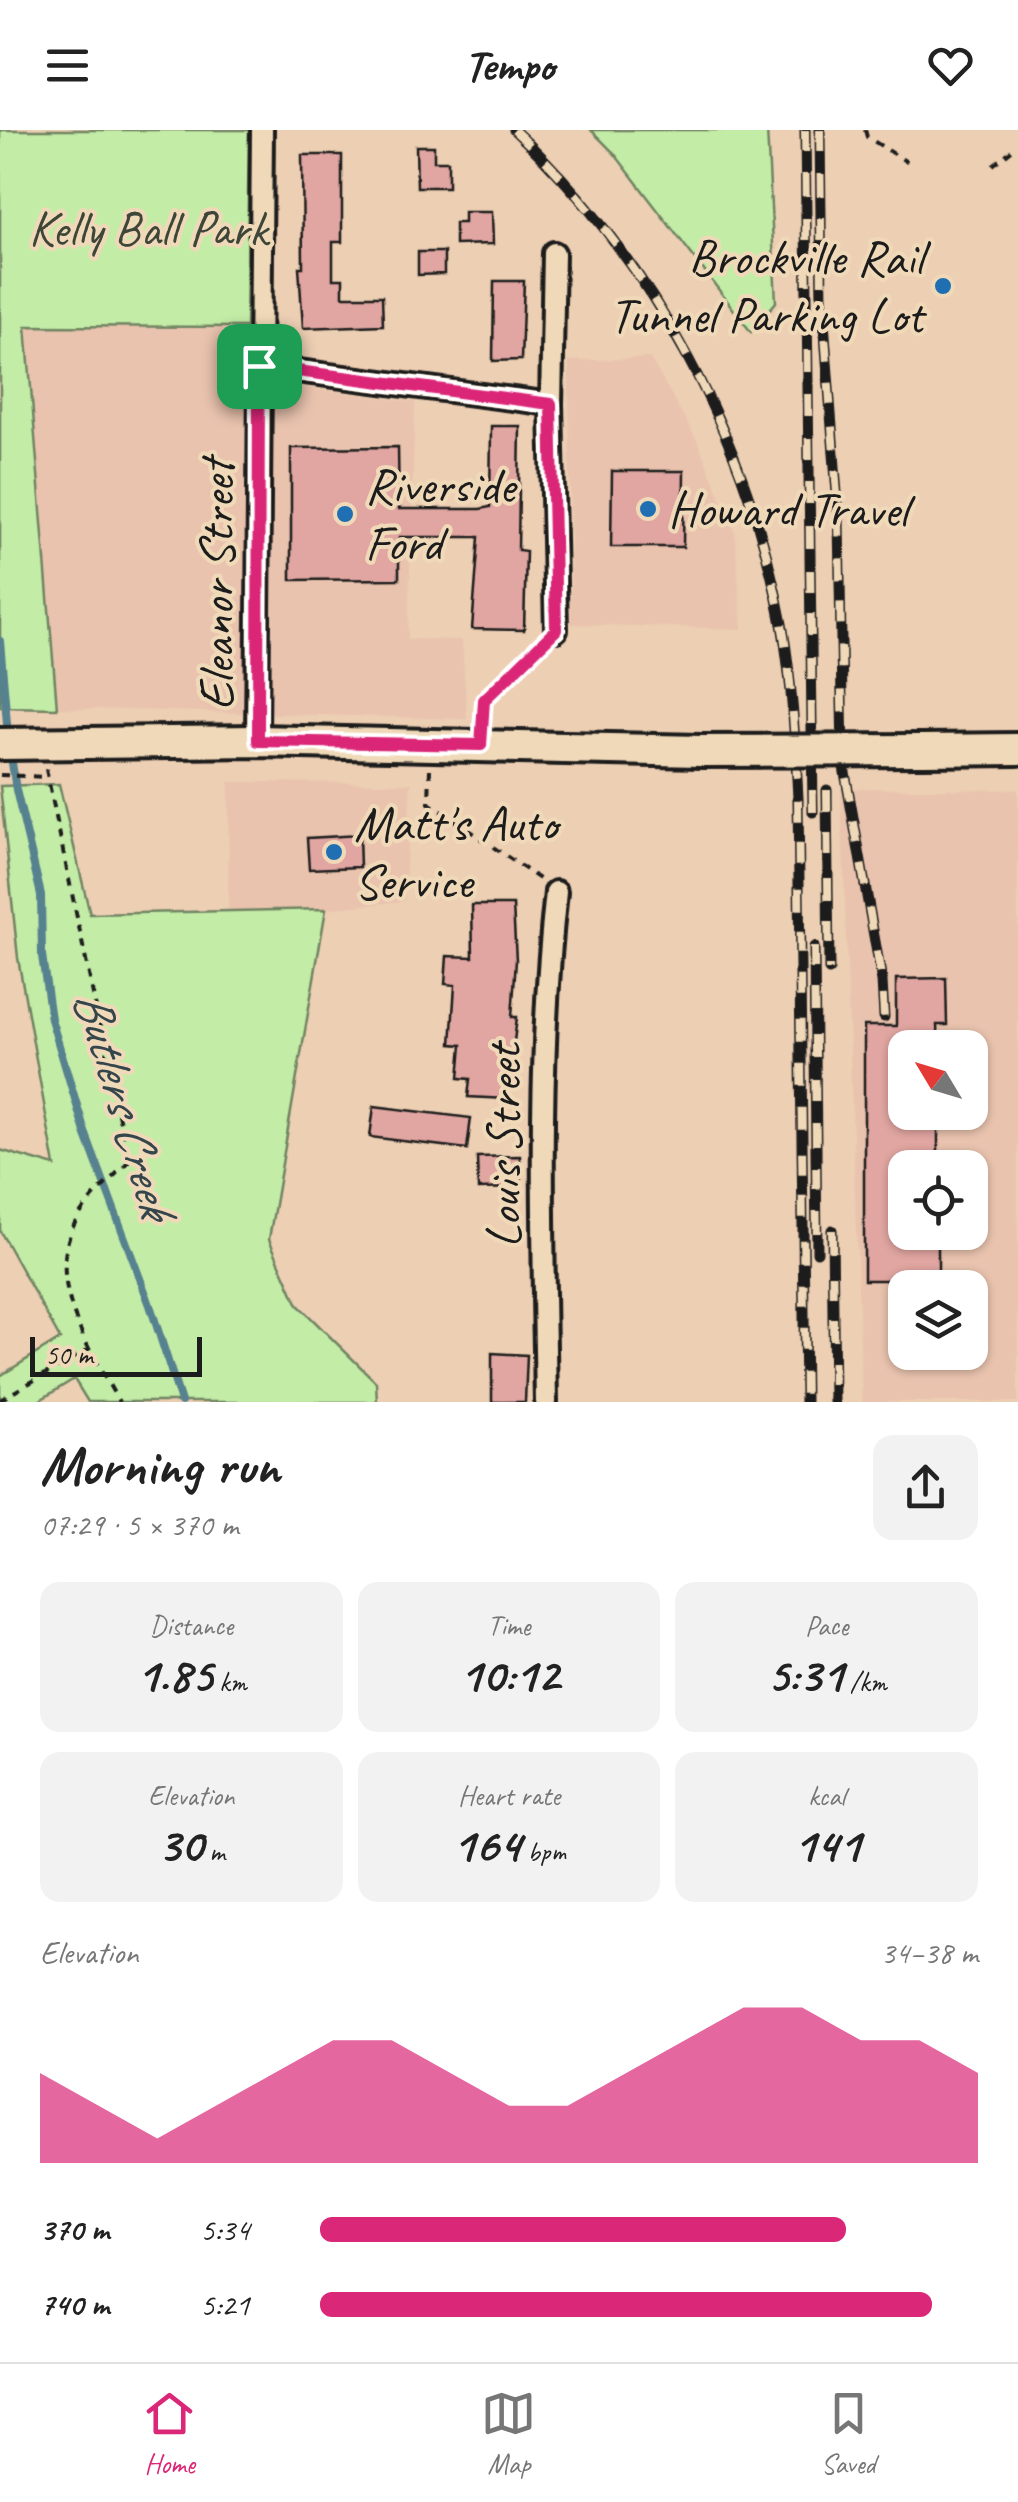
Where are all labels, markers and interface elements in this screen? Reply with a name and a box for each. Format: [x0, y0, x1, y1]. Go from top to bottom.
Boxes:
text: Tempo [464, 37, 554, 94]
icon: menu [40, 38, 95, 93]
icon: heart [923, 38, 978, 93]
park label: Kelly Ball Park [29, 197, 271, 260]
place label: Brockville Rail Tunnel Parking Lot [609, 226, 932, 347]
marker: Brockville Rail Tunnel Parking Lot [932, 275, 954, 297]
pin [217, 324, 302, 409]
icon: arrive [232, 339, 287, 394]
street label: Eleanor Street [185, 453, 248, 710]
place label: Riverside Ford [365, 454, 519, 575]
place label: Howard Travel [668, 478, 916, 541]
marker: Howard Travel [637, 498, 659, 520]
marker: Riverside Ford [334, 503, 356, 525]
place label: Matt's Auto Service [354, 792, 563, 913]
marker: Matt's Auto Service [323, 841, 345, 863]
water label: Butlers Creek [58, 981, 193, 1234]
north arrow [888, 1030, 988, 1130]
map controls [888, 1030, 988, 1370]
street label: Louis Street [472, 1040, 535, 1248]
button: locate [888, 1150, 988, 1250]
button: layers [888, 1270, 988, 1370]
scale bar [30, 1332, 202, 1376]
text: 50 m [45, 1337, 93, 1372]
text: Morning run [40, 1431, 280, 1501]
button: share [873, 1435, 978, 1540]
text: 07:29 · 5 × 370 m [40, 1504, 238, 1545]
text: Distance [150, 1608, 233, 1643]
text: Time [488, 1608, 530, 1643]
text: Pace [805, 1608, 848, 1643]
text: 1.85 [136, 1643, 213, 1706]
text: 10:12 [459, 1643, 559, 1706]
text: 5:31 [767, 1643, 843, 1706]
text: km [213, 1664, 247, 1699]
text: /km [843, 1664, 887, 1699]
text: Elevation [148, 1778, 234, 1813]
text: Heart rate [458, 1778, 560, 1813]
text: kcal [808, 1778, 845, 1813]
text: 30 [158, 1813, 203, 1876]
text: 164 [452, 1813, 521, 1876]
text: 141 [793, 1813, 860, 1876]
text: m [203, 1834, 225, 1869]
text: bpm [521, 1834, 566, 1869]
text: Elevation [40, 1932, 138, 1973]
text: 34–38 m [880, 1932, 978, 1973]
text: 370 m [40, 2209, 109, 2250]
text: 5:34 [200, 2209, 250, 2250]
text: 740 m [40, 2284, 109, 2325]
text: 5:21 [200, 2284, 250, 2325]
tab: Home [142, 2386, 197, 2481]
tab: Map [481, 2386, 536, 2481]
tab: Saved [821, 2386, 876, 2481]

